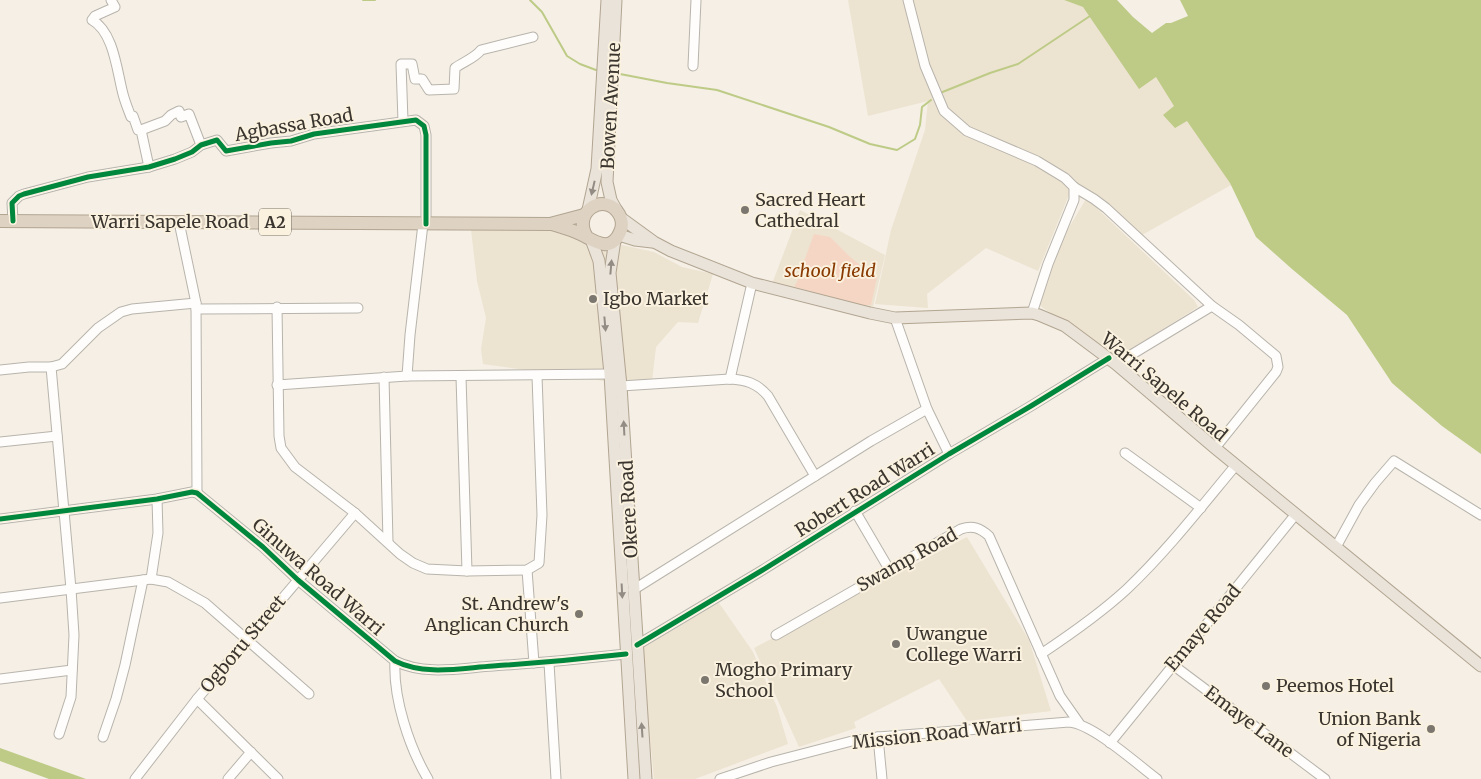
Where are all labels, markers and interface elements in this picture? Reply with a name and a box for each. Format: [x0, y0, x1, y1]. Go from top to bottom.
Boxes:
street label: Bowen Avenue [596, 42, 625, 170]
street label: Agbassa Road [232, 103, 355, 146]
one-way arrow [589, 180, 597, 196]
place label: Sacred Heart Cathedral [755, 188, 866, 232]
marker: Sacred Heart Cathedral [739, 204, 751, 216]
road number: A2 [259, 208, 291, 236]
street label: Warri Sapele Road [90, 210, 249, 233]
one-way arrow [607, 258, 615, 274]
park label: school field [784, 259, 876, 282]
place label: Igbo Market [603, 287, 709, 310]
marker: Igbo Market [587, 293, 599, 305]
one-way arrow [601, 316, 609, 332]
street label: Warri Sapele Road [1096, 327, 1232, 446]
one-way arrow [619, 420, 627, 436]
street label: Robert Road Warri [791, 437, 939, 542]
street label: Okere Road [614, 459, 643, 559]
street label: Ginuwa Road Warri [248, 513, 389, 640]
street label: Swamp Road [852, 522, 961, 597]
street label: Emaye Road [1160, 579, 1246, 676]
one-way arrow [619, 583, 627, 599]
street label: Ogboru Street [195, 590, 290, 697]
place label: St. Andrew's Anglican Church [424, 592, 569, 636]
marker: St. Andrew's Anglican Church [573, 608, 585, 620]
place label: Uwangue College Warri [906, 622, 1022, 666]
marker: Uwangue College Warri [890, 638, 902, 650]
place label: Mogho Primary School [715, 658, 853, 702]
marker: Mogho Primary School [699, 674, 711, 686]
place label: Peemos Hotel [1276, 674, 1395, 697]
marker: Peemos Hotel [1260, 680, 1272, 692]
street label: Emaye Lane [1200, 681, 1298, 762]
place label: Union Bank of Nigeria [1318, 707, 1422, 751]
street label: Mission Road Warri [851, 713, 1023, 754]
one-way arrow [638, 722, 646, 738]
marker: Union Bank of Nigeria [1425, 723, 1437, 735]

